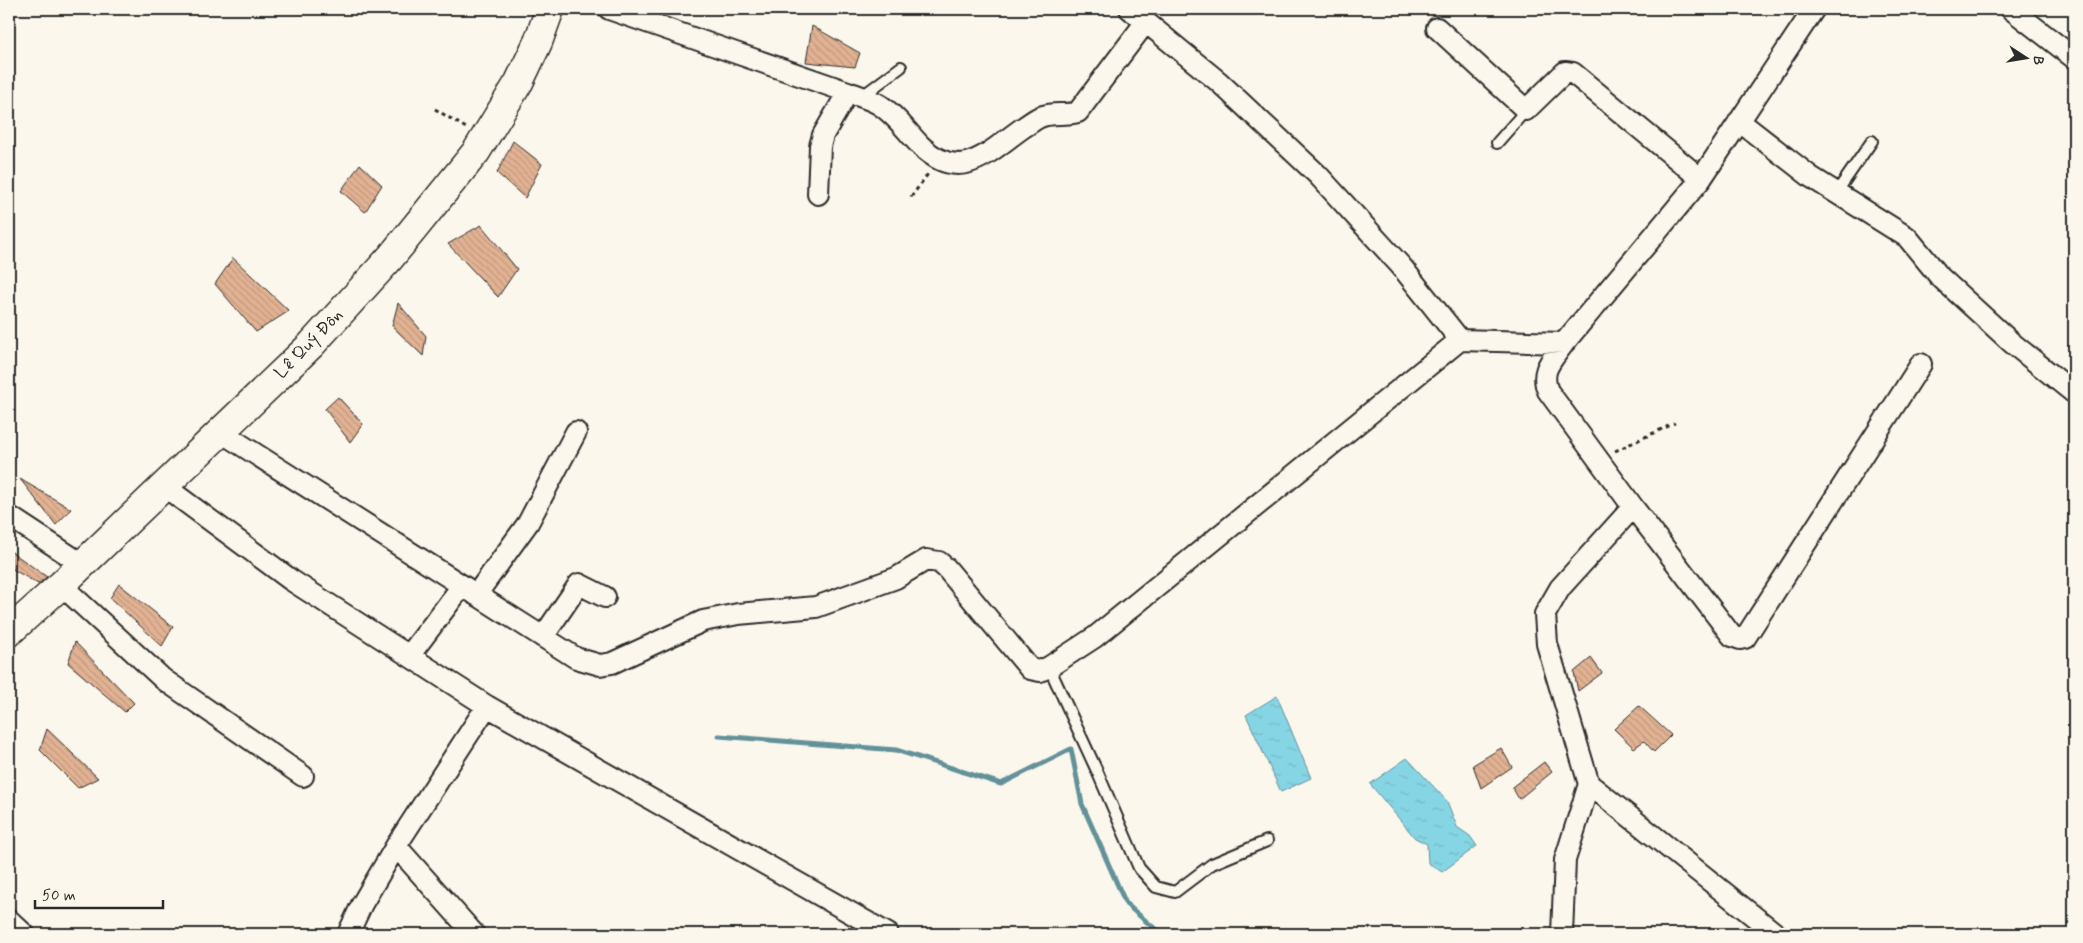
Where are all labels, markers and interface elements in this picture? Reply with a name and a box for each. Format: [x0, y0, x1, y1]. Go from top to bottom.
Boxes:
north arrow [2000, 32, 2050, 82]
text: B [2028, 54, 2047, 67]
street label: Lê Quý Đôn [269, 304, 349, 384]
scale bar [35, 878, 162, 910]
text: 50 m [42, 886, 76, 906]

